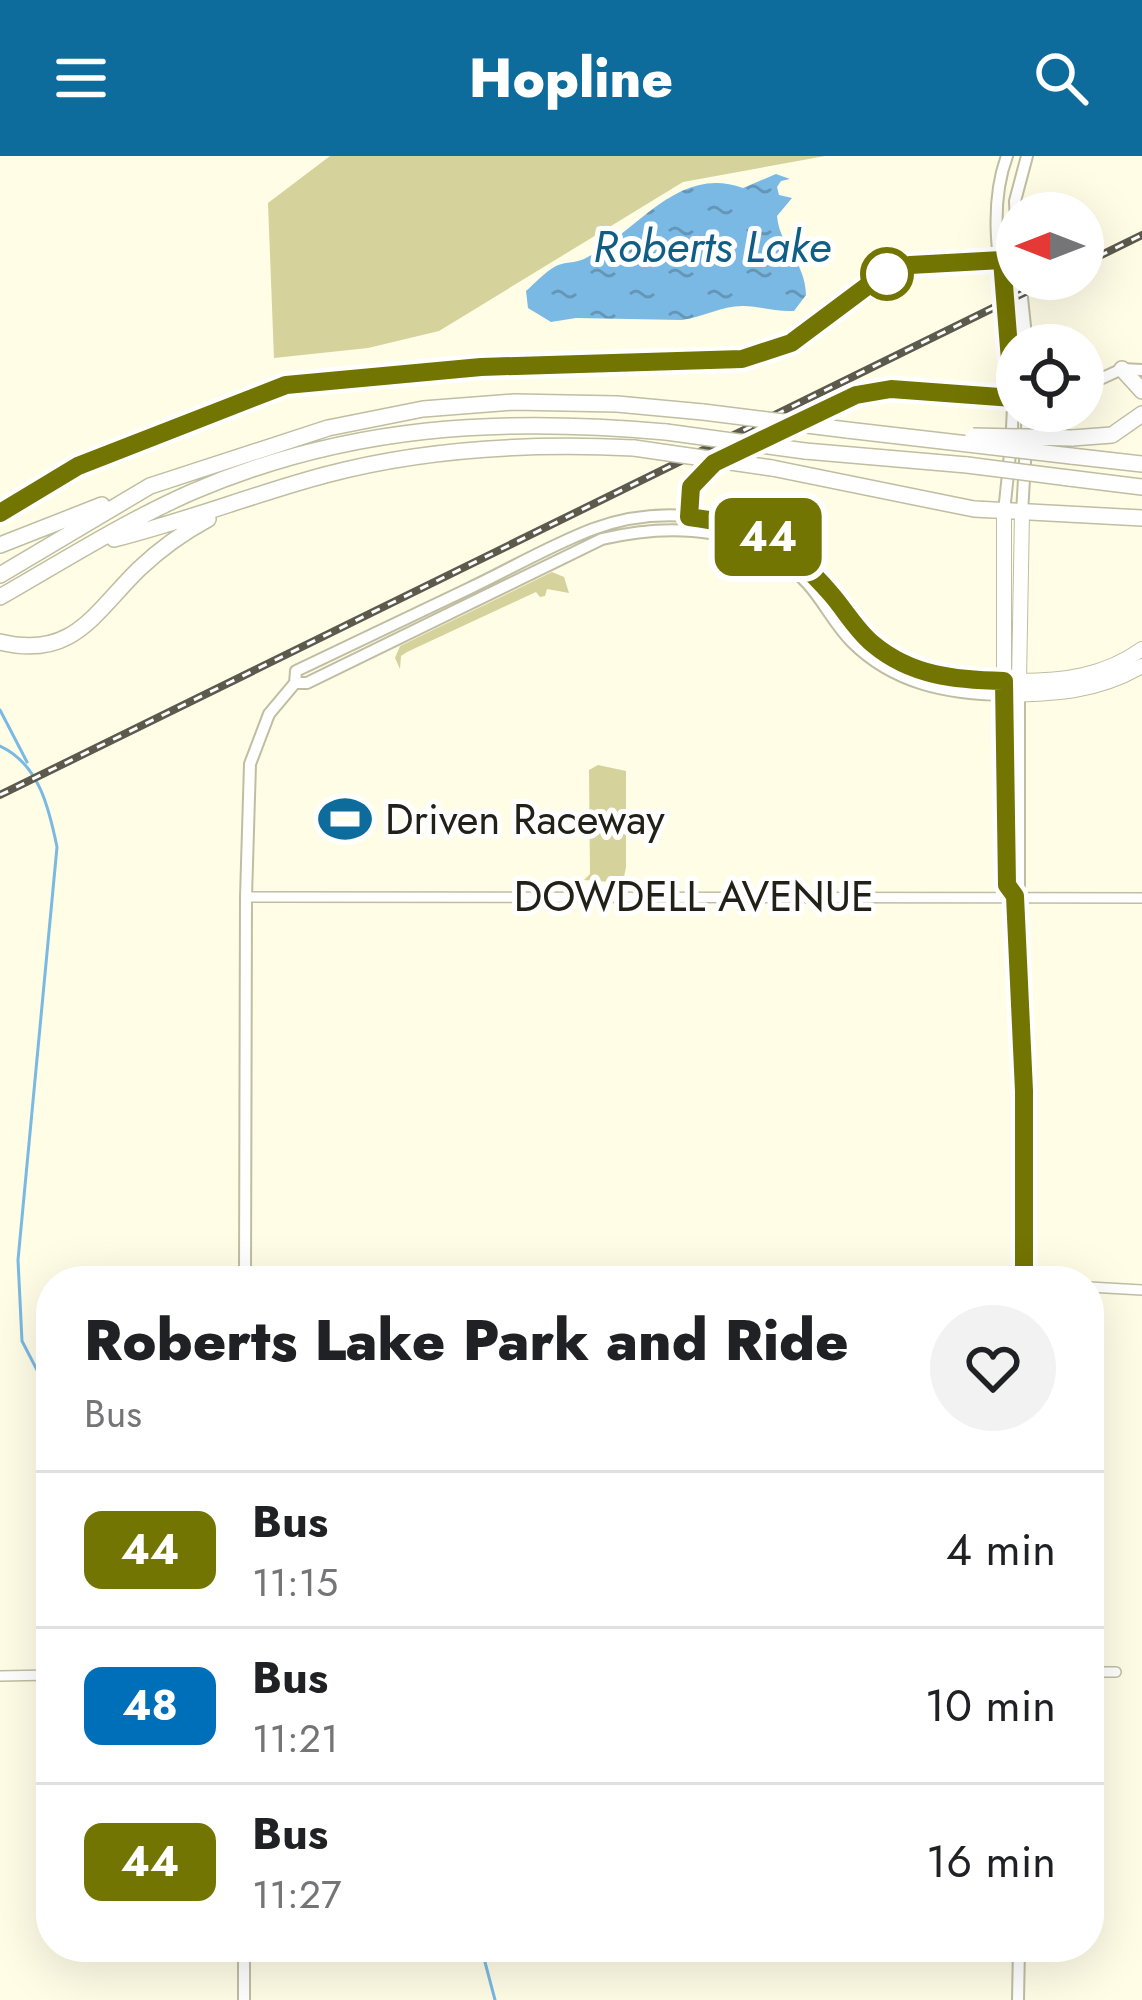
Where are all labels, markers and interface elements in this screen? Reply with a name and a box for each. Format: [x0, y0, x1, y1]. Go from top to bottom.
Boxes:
text: Hopline [469, 39, 673, 117]
icon: menu [48, 45, 114, 111]
icon: search [1028, 45, 1094, 111]
north arrow [996, 192, 1104, 300]
map controls [996, 192, 1104, 432]
water label: Roberts Lake [593, 214, 831, 279]
unlabelled marker [862, 249, 912, 299]
button: locate [996, 324, 1104, 432]
line badge: 44 [714, 498, 822, 576]
text: 44 [739, 506, 797, 567]
place label: Driven Raceway [385, 789, 665, 850]
sports icon: Driven Raceway [316, 790, 374, 848]
street label: DOWDELL AVENUE [514, 866, 874, 927]
text: Roberts Lake Park and Ride [84, 1299, 849, 1381]
button: heart [930, 1305, 1056, 1431]
text: Bus [84, 1385, 142, 1442]
text: Bus [252, 1489, 328, 1554]
text: 4 min [946, 1517, 1056, 1582]
text: 44 [121, 1519, 179, 1580]
text: 11:15 [252, 1554, 338, 1611]
text: Bus [252, 1645, 328, 1710]
text: 10 min [925, 1673, 1056, 1738]
text: 48 [122, 1675, 178, 1736]
text: 11:21 [252, 1710, 339, 1767]
text: Bus [252, 1801, 328, 1866]
text: 16 min [926, 1829, 1056, 1894]
text: 44 [121, 1831, 179, 1892]
text: 11:27 [252, 1866, 341, 1923]

